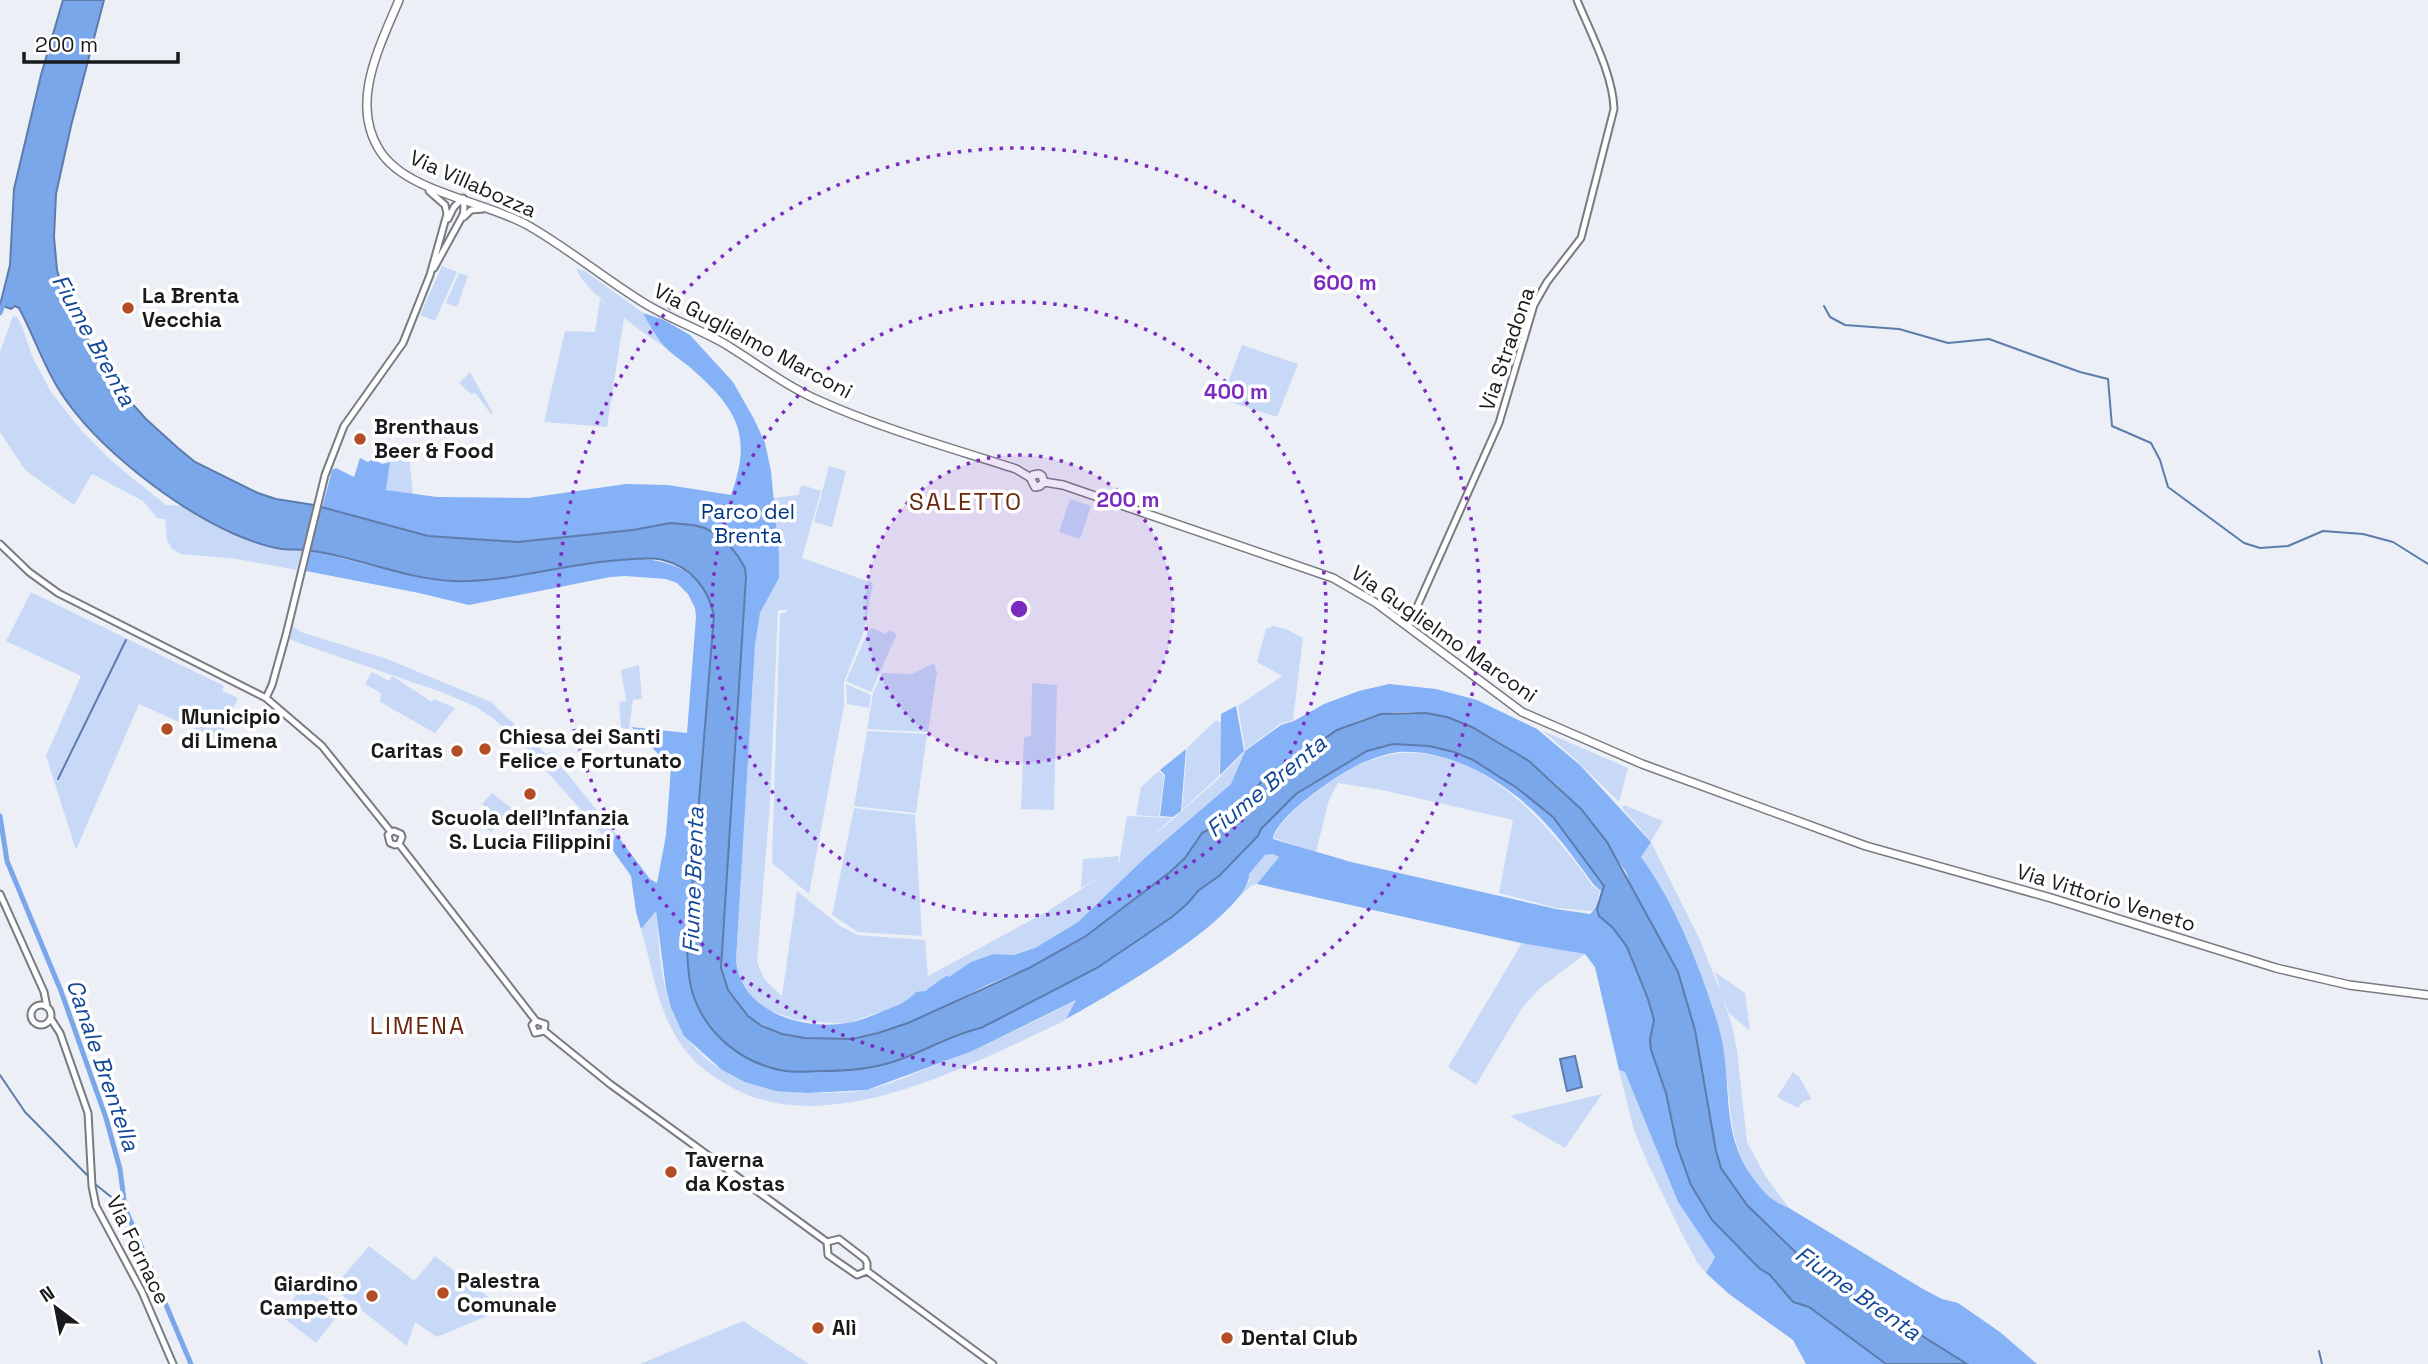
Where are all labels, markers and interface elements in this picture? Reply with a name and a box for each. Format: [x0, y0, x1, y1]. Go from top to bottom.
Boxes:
scale bar [24, 21, 178, 65]
text: 200 m [35, 31, 98, 58]
street label: Via Villabozza [406, 144, 541, 224]
water label: Fiume Brenta [45, 269, 143, 412]
text: 600 m [1313, 269, 1377, 296]
street label: Via Guglielmo Marconi [649, 277, 857, 404]
place label: La Brenta Vecchia [142, 282, 239, 333]
street label: Via Stradona [1473, 283, 1540, 414]
marker: La Brenta Vecchia [120, 300, 136, 316]
text: 400 m [1204, 378, 1268, 405]
place label: Brenthaus Beer & Food [374, 413, 494, 464]
marker: Brenthaus Beer & Food [352, 431, 368, 447]
district label: SALETTO [909, 486, 1023, 517]
text: 200 m [1097, 486, 1159, 513]
park label: Parco del Brenta [701, 498, 795, 549]
street label: Via Guglielmo Marconi [1346, 559, 1543, 708]
centre of rings [1007, 597, 1031, 621]
place label: Municipio di Limena [181, 703, 281, 754]
marker: Municipio di Limena [159, 721, 175, 737]
place label: Chiesa dei Santi Felice e Fortunato [499, 723, 682, 774]
water label: Fiume Brenta [1200, 728, 1333, 844]
place label: Caritas [371, 737, 443, 764]
marker: Chiesa dei Santi Felice e Fortunato [477, 741, 493, 757]
marker: Caritas [449, 743, 465, 759]
marker: Scuola dell'Infanzia S. Lucia Filippini [522, 786, 538, 802]
place label: Scuola dell'Infanzia S. Lucia Filippini [431, 804, 629, 855]
water label: Fiume Brenta [675, 806, 711, 953]
street label: Via Vittorio Veneto [2013, 857, 2199, 938]
water label: Canale Brentella [60, 975, 147, 1156]
district label: LIMENA [370, 1010, 466, 1041]
place label: Taverna da Kostas [685, 1146, 785, 1197]
marker: Taverna da Kostas [663, 1164, 679, 1180]
street label: Via Fornace [101, 1191, 176, 1308]
water label: Fiume Brenta [1790, 1239, 1927, 1348]
place label: Palestra Comunale [457, 1267, 557, 1318]
place label: Giardino Campetto [260, 1270, 358, 1321]
north arrow [21, 1273, 91, 1343]
text: N [35, 1280, 59, 1308]
marker: Palestra Comunale [435, 1285, 451, 1301]
marker: Giardino Campetto [364, 1288, 380, 1304]
place label: Alì [832, 1314, 857, 1341]
marker: Alì [810, 1320, 826, 1336]
place label: Dental Club [1241, 1324, 1358, 1351]
marker: Dental Club [1219, 1330, 1235, 1346]

